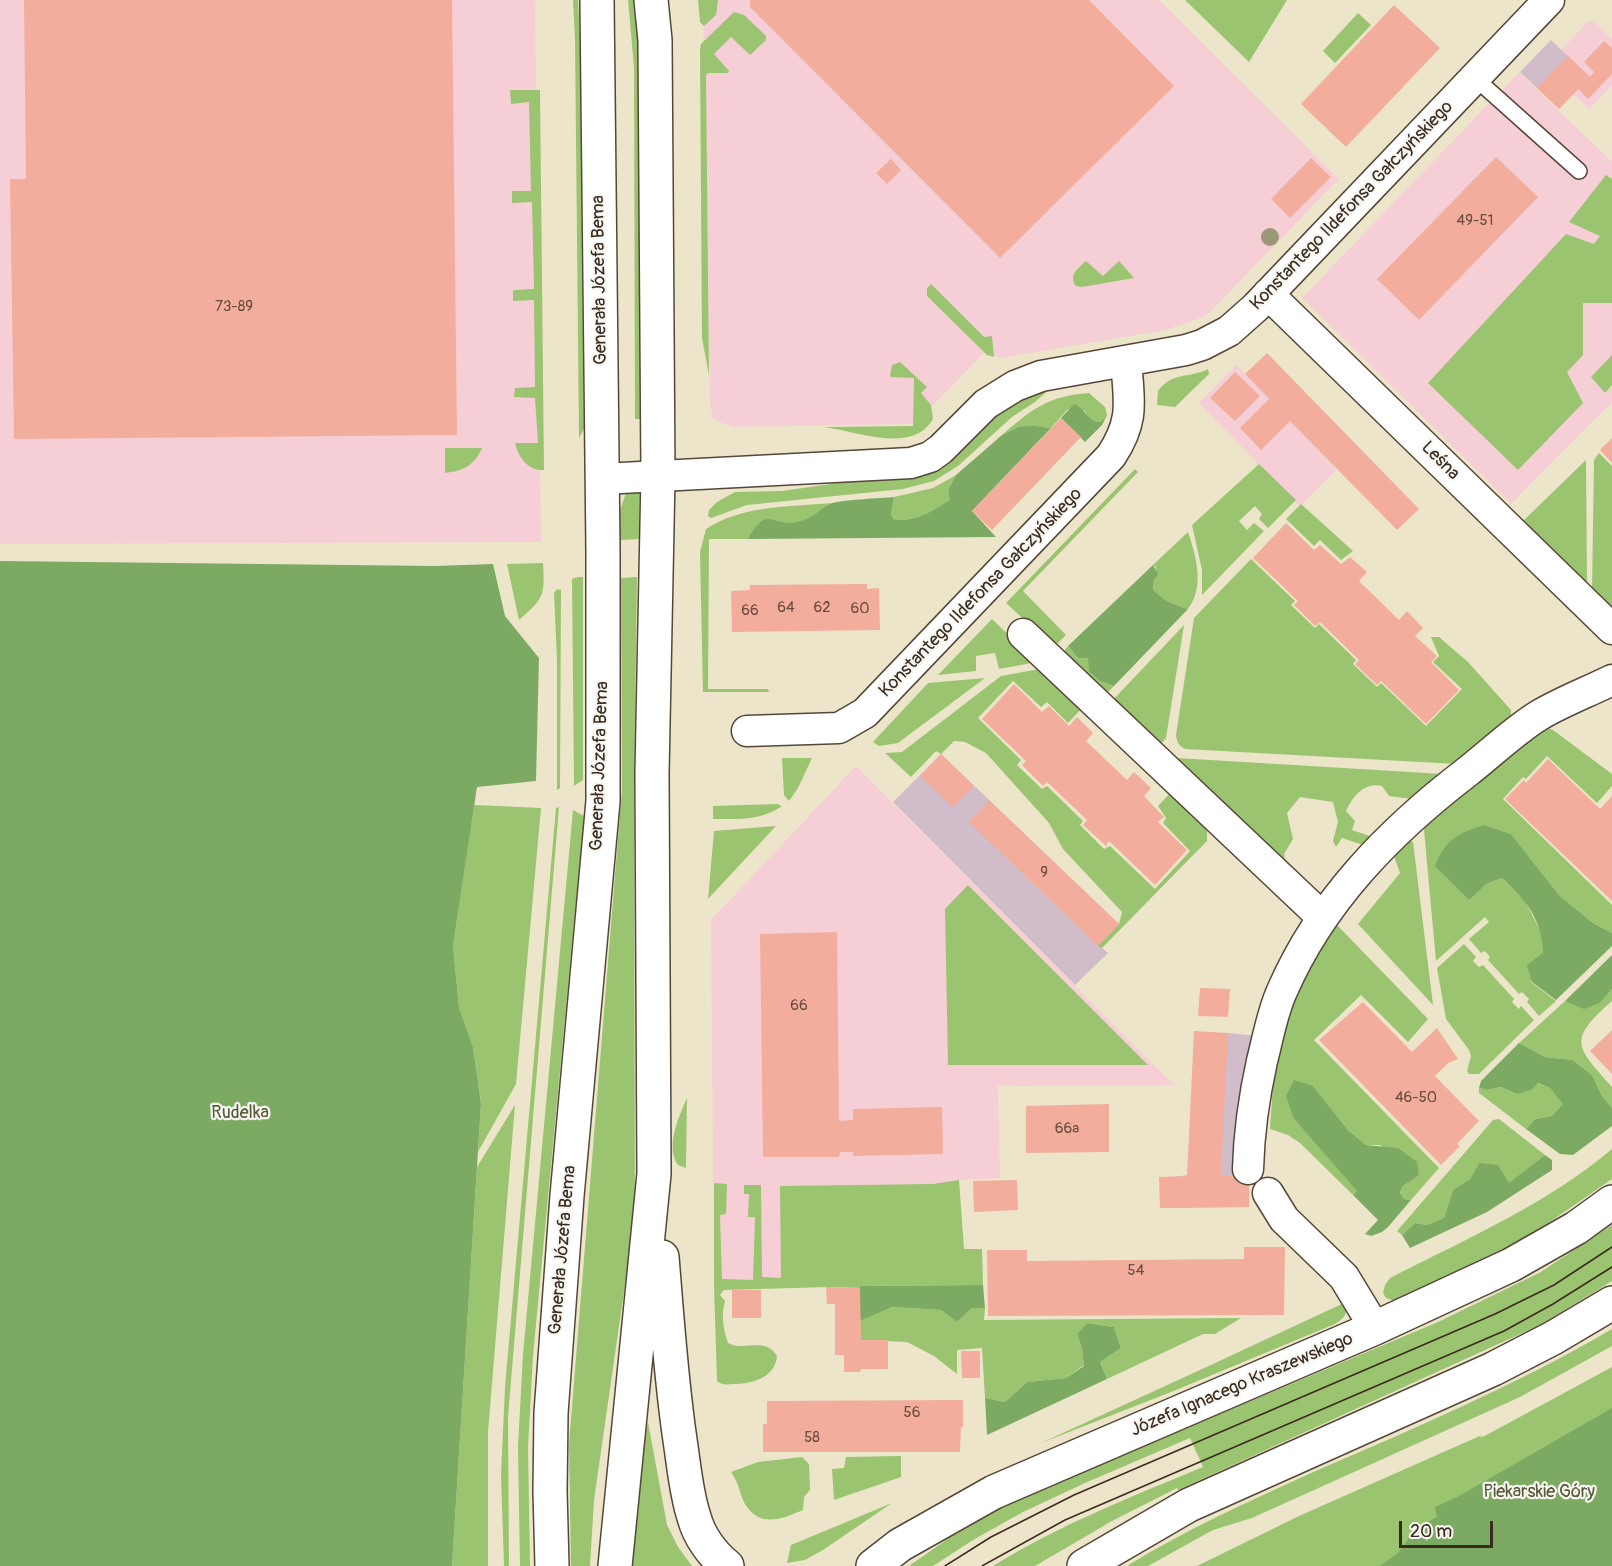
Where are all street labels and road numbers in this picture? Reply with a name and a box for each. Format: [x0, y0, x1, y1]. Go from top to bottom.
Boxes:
street label: Konstantego Ildefonsa Gałczyńskiego [1246, 97, 1458, 315]
street label: Generała Józefa Bema [588, 195, 612, 365]
street label: Leśna [1416, 437, 1464, 485]
street label: Konstantego Ildefonsa Gałczyńskiego [875, 484, 1087, 702]
street label: Generała Józefa Bema [586, 681, 614, 851]
street label: Generała Józefa Bema [545, 1164, 581, 1336]
street label: Józefa Ignacego Kraszewskiego [1128, 1328, 1356, 1442]

